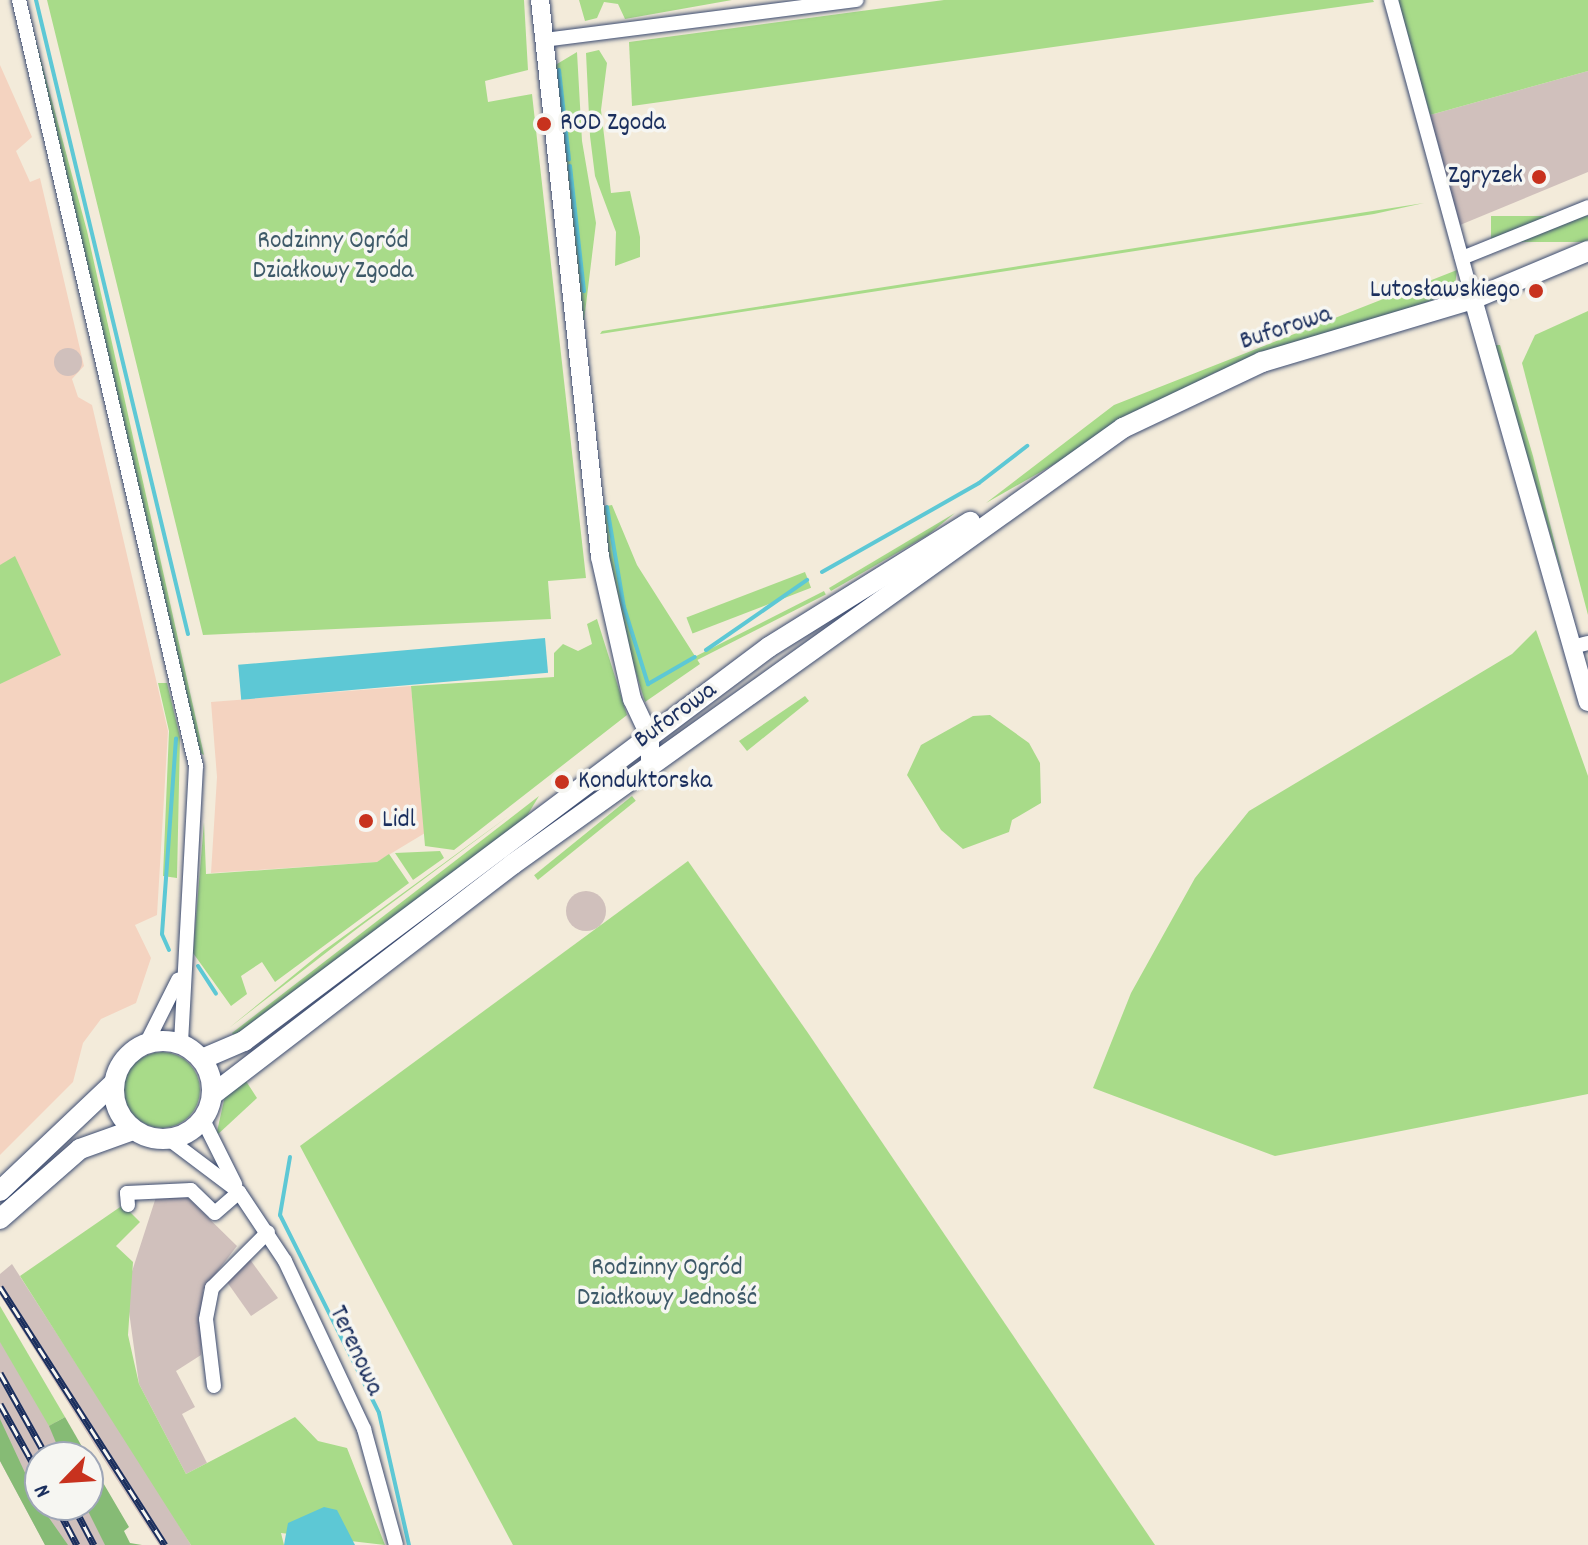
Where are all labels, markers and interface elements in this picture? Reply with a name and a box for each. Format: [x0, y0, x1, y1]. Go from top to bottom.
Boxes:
place label: ROD Zgoda [560, 108, 666, 140]
marker: ROD Zgoda [535, 115, 553, 133]
place label: Zgryzek [1448, 161, 1523, 193]
marker: Zgryzek [1530, 168, 1548, 186]
park label: Rodzinny Ogród Działkowy Zgoda [252, 226, 414, 288]
place label: Lutosławskiego [1370, 275, 1520, 307]
marker: Lutosławskiego [1527, 282, 1545, 300]
street label: Buforowa [1236, 300, 1336, 358]
street label: Buforowa [629, 676, 723, 756]
place label: Konduktorska [578, 766, 712, 798]
marker: Konduktorska [553, 773, 571, 791]
place label: Lidl [382, 805, 416, 837]
marker: Lidl [357, 812, 375, 830]
park label: Rodzinny Ogród Działkowy Jedność [577, 1253, 757, 1314]
street label: Terenowa [321, 1301, 389, 1401]
north arrow [24, 1441, 104, 1521]
text: N [27, 1479, 60, 1502]

